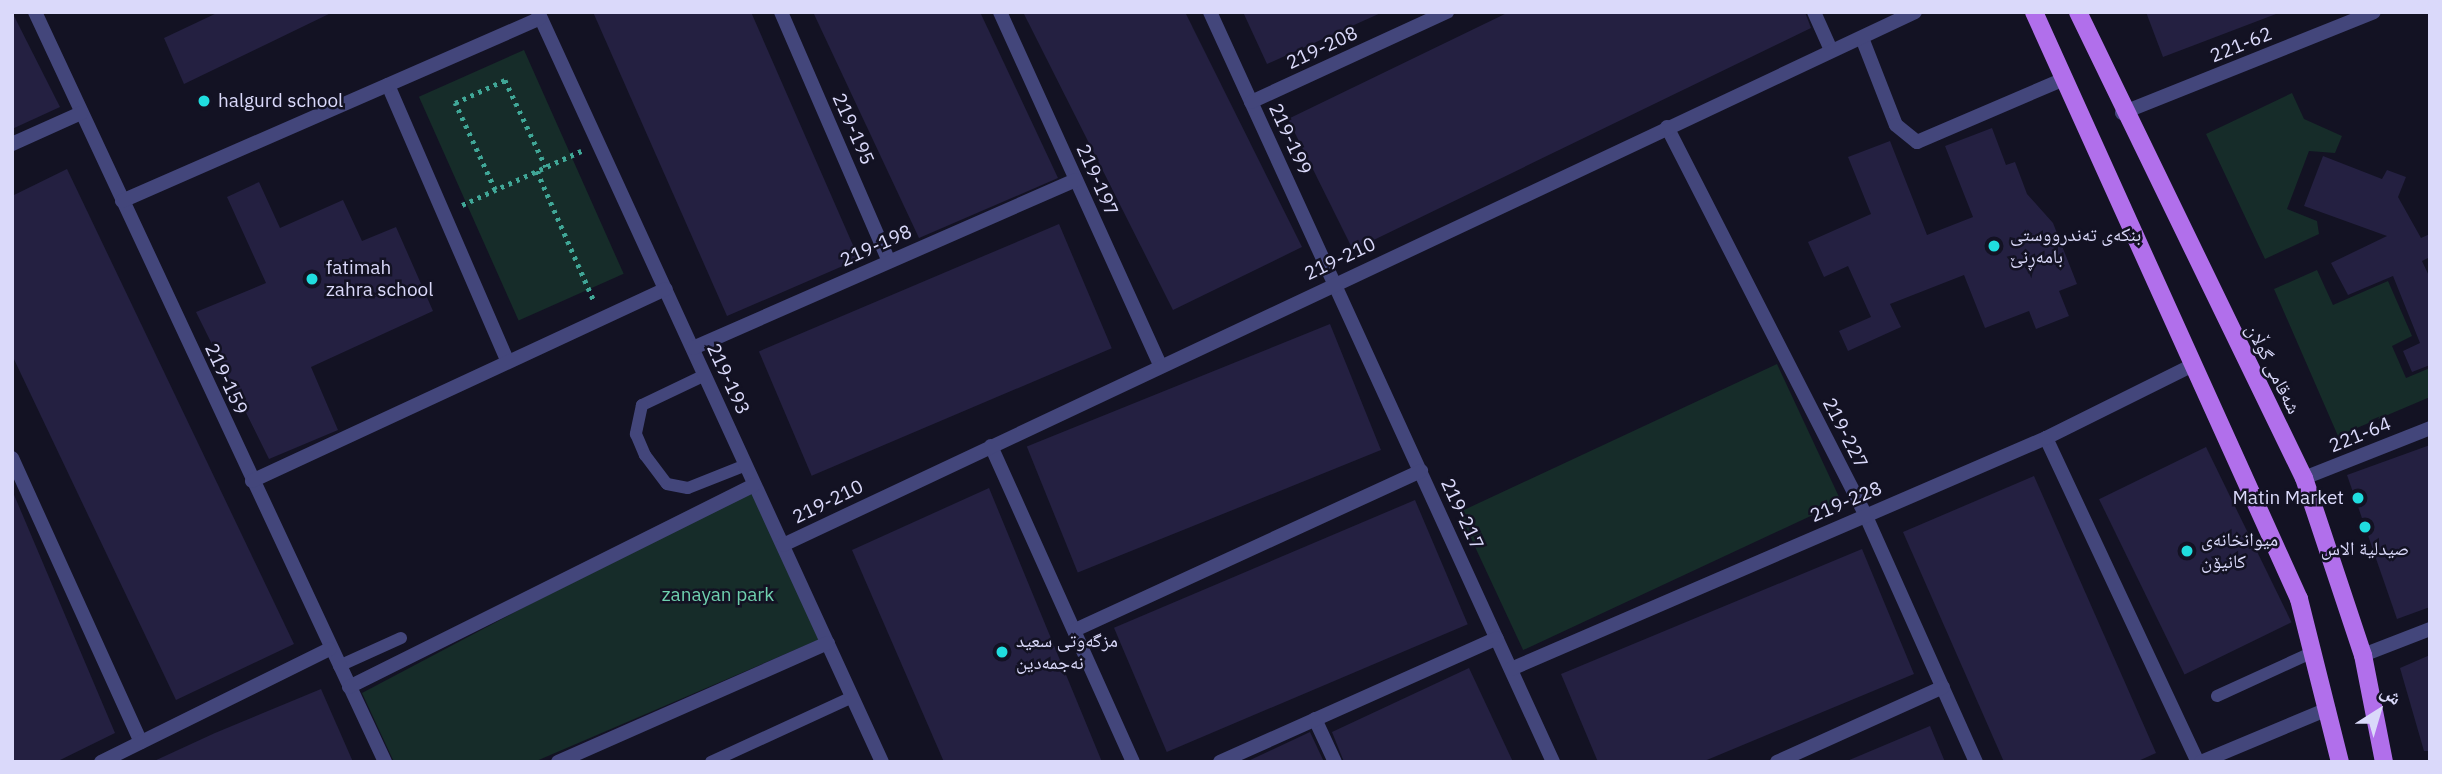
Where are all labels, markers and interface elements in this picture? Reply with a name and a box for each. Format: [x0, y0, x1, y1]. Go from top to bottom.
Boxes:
street label: 219-208 [1283, 22, 1361, 74]
street label: 221-62 [2207, 22, 2275, 68]
place label: halgurd school [218, 90, 343, 112]
street label: 219-195 [827, 90, 879, 168]
marker: halgurd school [196, 93, 212, 109]
street label: 219-199 [1264, 100, 1316, 178]
street label: 219-197 [1071, 141, 1123, 219]
street label: 219-198 [837, 220, 915, 272]
place label: بنکەی تەندرووستی بامەڕنێ [2010, 224, 2141, 268]
street label: 219-210 [1301, 233, 1379, 285]
marker: بنکەی تەندرووستی بامەڕنێ [1984, 236, 2004, 256]
place label: fatimah zahra school [326, 257, 433, 301]
marker: fatimah zahra school [304, 271, 320, 287]
street label: شەقامی گوڵان [2241, 320, 2305, 418]
street label: 219-159 [200, 340, 252, 418]
street label: 219-193 [702, 340, 754, 418]
street label: 219-227 [1818, 394, 1872, 472]
street label: 221-64 [2326, 412, 2394, 458]
street label: 219-210 [789, 475, 867, 529]
street label: 219-217 [1436, 475, 1488, 553]
street label: 219-228 [1807, 477, 1885, 527]
place label: Matin Market [2232, 487, 2344, 509]
marker: Matin Market [2350, 490, 2366, 506]
marker: صيدلية الاس [2357, 519, 2373, 535]
place label: میوانخانەی کانیۆن [2201, 529, 2278, 573]
place label: صيدلية الاس [2321, 538, 2409, 560]
marker: میوانخانەی کانیۆن [2179, 543, 2195, 559]
park label: zanayan park [662, 584, 774, 606]
place label: مزگەوتی سعید نەجمەدین [1016, 630, 1118, 674]
marker: مزگەوتی سعید نەجمەدین [994, 644, 1010, 660]
north arrow [2344, 676, 2414, 746]
text: ش [2376, 679, 2407, 710]

